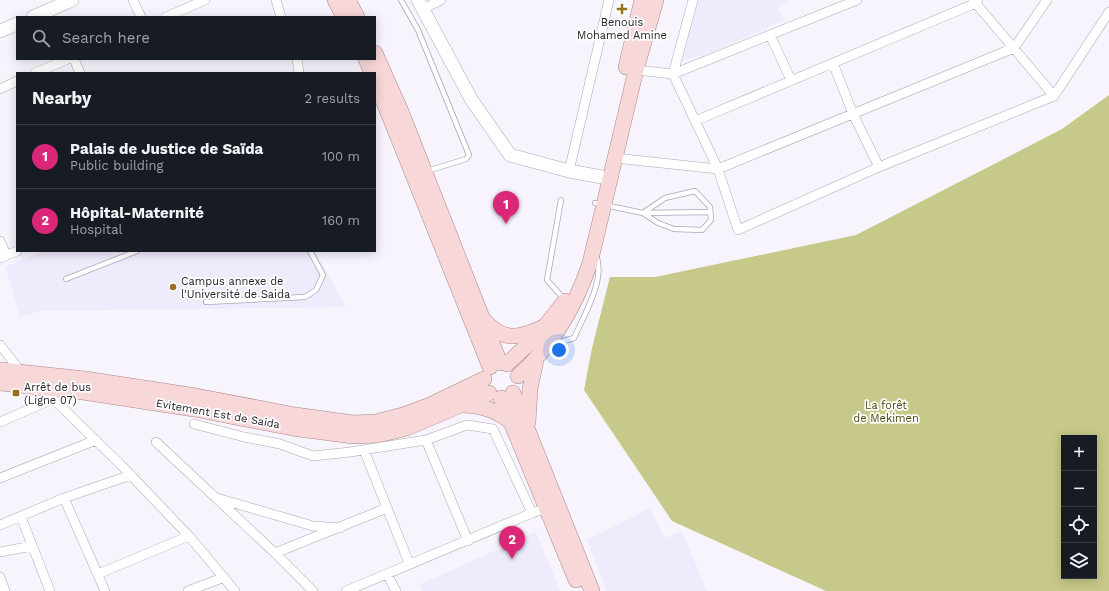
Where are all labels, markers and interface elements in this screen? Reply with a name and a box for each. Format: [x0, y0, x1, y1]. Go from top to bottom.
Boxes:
marker: Benouis Mohamed Amine [617, 4, 627, 14]
search box [16, 16, 376, 60]
place label: Benouis Mohamed Amine [577, 16, 667, 42]
icon: search [30, 27, 52, 49]
text: Search here [62, 29, 150, 47]
text: Nearby [32, 88, 91, 108]
text: 2 results [305, 91, 360, 106]
text: Palais de Justice de Saïda [70, 140, 263, 158]
text: 1 [42, 149, 48, 164]
text: 100 m [322, 149, 360, 164]
text: Public building [70, 158, 163, 173]
pin: 1 [493, 191, 519, 224]
text: Hôpital-Maternité [70, 204, 204, 222]
text: 2 [41, 213, 49, 228]
text: 160 m [322, 213, 360, 228]
text: Hospital [70, 222, 122, 237]
place label: Campus annexe de l'Université de Saida [181, 275, 290, 301]
marker: Campus annexe de l'Université de Saida [168, 282, 178, 292]
your location [549, 340, 569, 360]
place label: Arrêt de bus (Ligne 07) [24, 381, 91, 407]
marker: Arrêt de bus (Ligne 07) [11, 388, 21, 398]
street label: Evitement Est de Saida [155, 397, 281, 431]
park label: La forêt de Mekimen [853, 399, 919, 425]
map controls [1061, 435, 1097, 579]
button: + [1061, 435, 1097, 471]
button: − [1061, 471, 1097, 507]
button: locate [1061, 507, 1097, 543]
pin: 2 [499, 526, 525, 559]
button: layers [1061, 543, 1097, 579]

